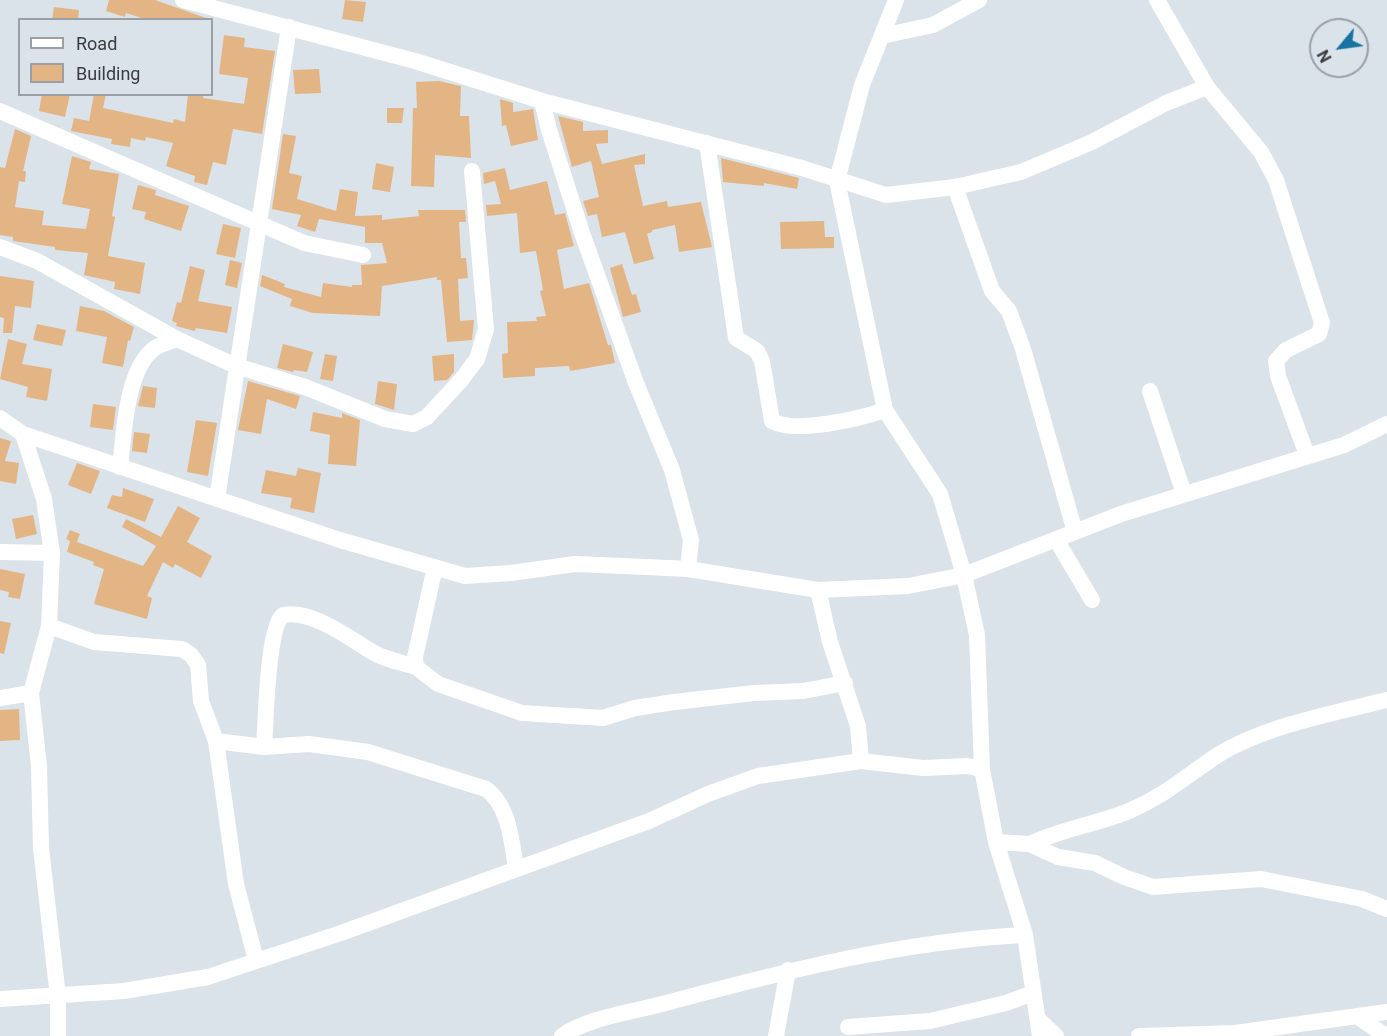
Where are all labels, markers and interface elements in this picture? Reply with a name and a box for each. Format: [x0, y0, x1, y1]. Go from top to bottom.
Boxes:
legend [18, 18, 213, 96]
north arrow [1309, 18, 1369, 78]
text: Road [76, 33, 117, 54]
text: N [1314, 46, 1336, 66]
text: Building [76, 63, 140, 84]

